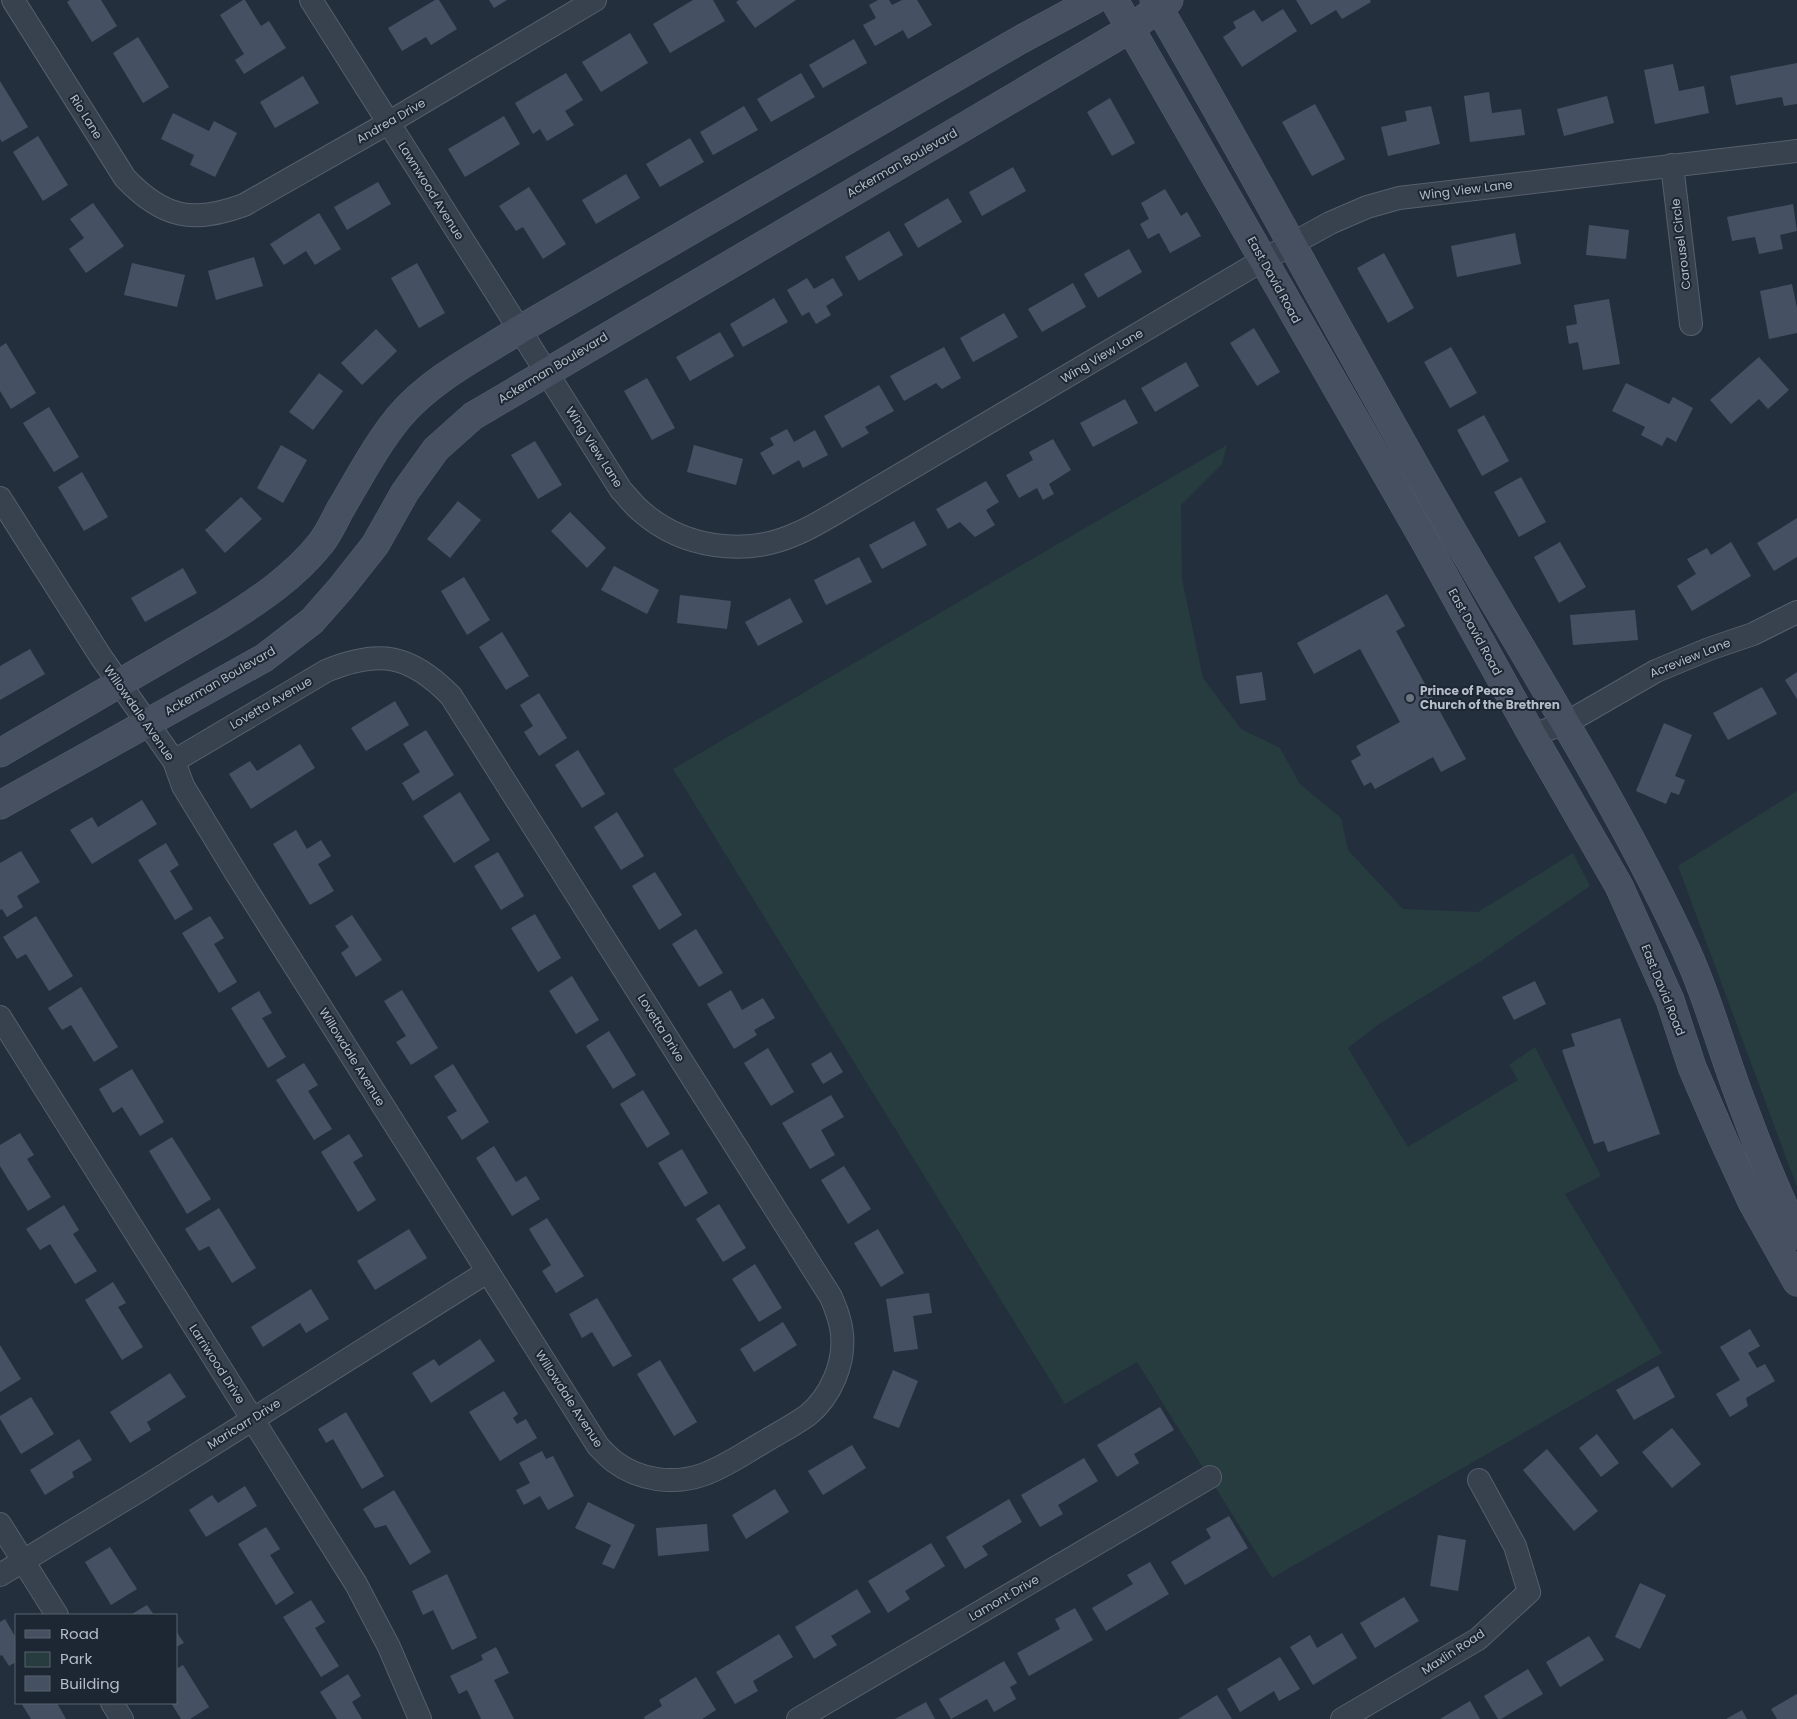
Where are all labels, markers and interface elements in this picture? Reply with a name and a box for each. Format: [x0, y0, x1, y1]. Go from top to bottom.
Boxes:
street label: Rio Lane [66, 91, 107, 142]
street label: Andrea Drive [353, 94, 428, 147]
street label: Ackerman Boulevard [843, 124, 960, 201]
street label: Lawnwood Avenue [394, 139, 468, 243]
street label: Wing View Lane [1418, 175, 1513, 204]
street label: Carousel Circle [1666, 198, 1695, 290]
street label: East David Road [1244, 233, 1305, 326]
street label: Wing View Lane [1057, 324, 1146, 387]
street label: Ackerman Boulevard [495, 328, 611, 407]
street label: Wing View Lane [562, 403, 627, 491]
street label: East David Road [1445, 585, 1506, 678]
street label: Acreview Lane [1647, 634, 1733, 682]
street label: Ackerman Boulevard [161, 642, 278, 719]
street label: Willowdale Avenue [100, 662, 179, 764]
street label: Lovetta Avenue [227, 672, 315, 733]
place label: Prince of Peace Church of the Brethren [1420, 682, 1560, 713]
marker: Prince of Peace Church of the Brethren [1404, 692, 1416, 704]
street label: East David Road [1637, 942, 1689, 1038]
street label: Lovetta Drive [634, 991, 689, 1065]
street label: Willowdale Avenue [315, 1004, 390, 1109]
street label: Larriwood Drive [185, 1321, 250, 1407]
street label: Willowdale Avenue [532, 1347, 607, 1451]
street label: Maricarr Drive [204, 1394, 284, 1453]
street label: Lamont Drive [965, 1571, 1042, 1625]
legend [15, 1614, 178, 1704]
text: Road [60, 1623, 99, 1644]
street label: Maxlin Road [1418, 1625, 1488, 1678]
text: Park [60, 1648, 92, 1669]
text: Building [60, 1673, 120, 1694]

